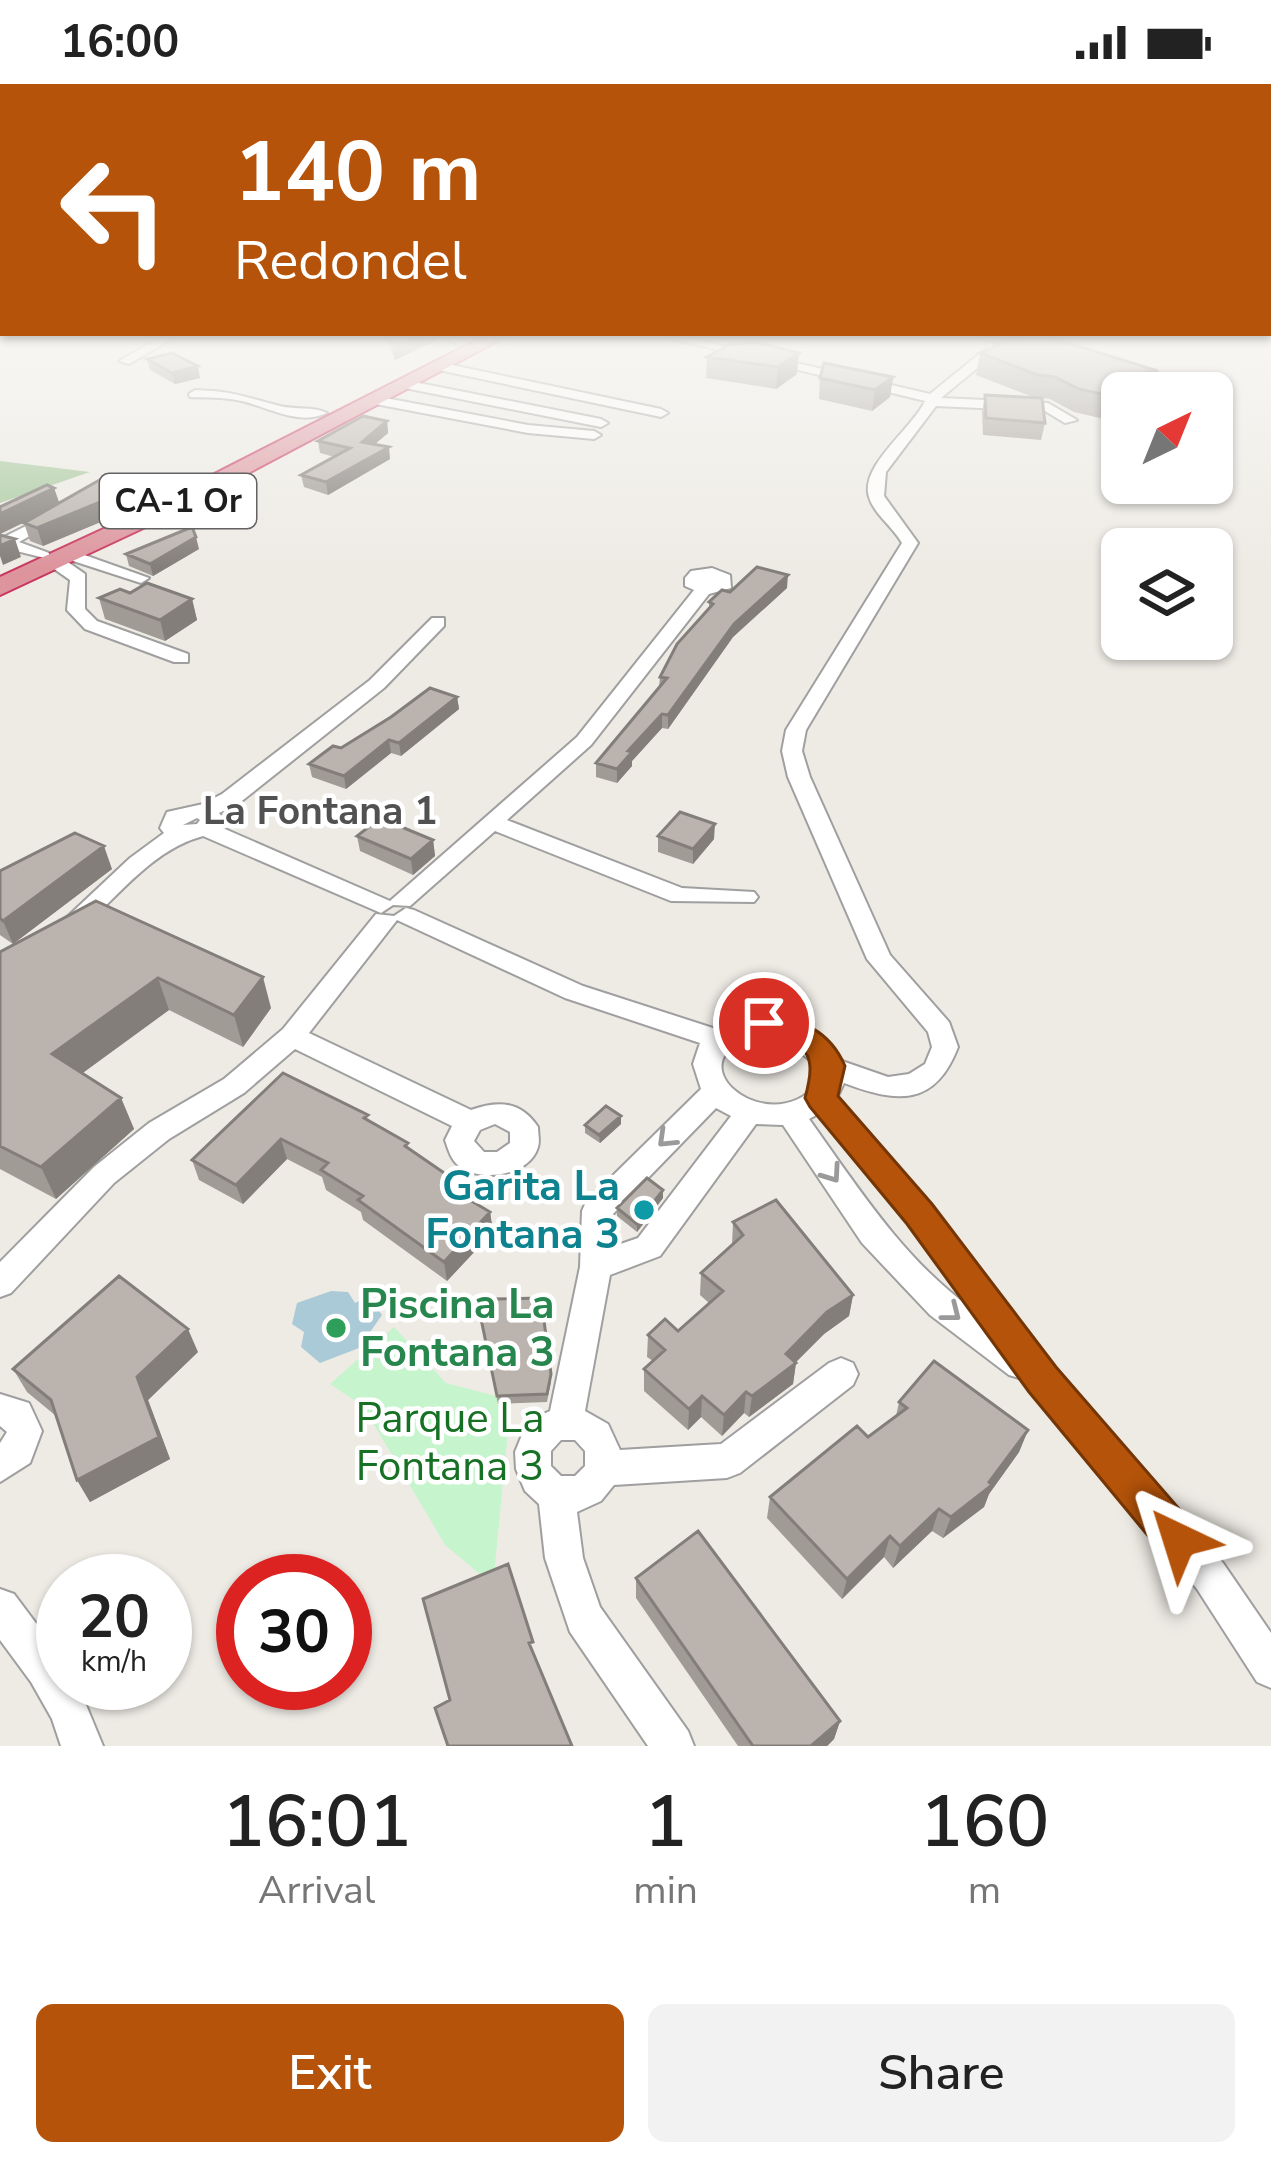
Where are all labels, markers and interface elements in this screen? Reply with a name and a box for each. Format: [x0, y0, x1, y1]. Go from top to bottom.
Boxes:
text: 16:00 [60, 12, 179, 73]
text: 140 m [234, 115, 482, 230]
icon: left [36, 132, 192, 288]
text: Redondel [234, 224, 467, 298]
north arrow [1101, 372, 1233, 504]
map controls [1101, 372, 1233, 660]
road number: CA-1 Or [100, 474, 256, 528]
button: layers [1101, 528, 1233, 660]
district label: La Fontana 1 [203, 785, 437, 838]
pin [713, 972, 815, 1074]
icon: arrive [731, 990, 797, 1056]
one-way arrow [658, 1125, 680, 1147]
place label: Garita La Fontana 3 [425, 1158, 620, 1263]
one-way arrow [818, 1161, 840, 1183]
marker: Garita La Fontana 3 [631, 1197, 657, 1223]
place label: Piscina La Fontana 3 [360, 1276, 555, 1381]
one-way arrow [939, 1299, 961, 1320]
marker: Piscina La Fontana 3 [323, 1315, 349, 1341]
park label: Parque La Fontana 3 [356, 1390, 544, 1495]
position arrow [1116, 1477, 1242, 1603]
speed limit sign: 30 [216, 1554, 372, 1710]
text: 20 [78, 1576, 150, 1658]
text: km/h [81, 1641, 147, 1682]
text: 16:01 [222, 1773, 412, 1871]
text: 1 [644, 1773, 687, 1871]
text: 160 [920, 1773, 1049, 1871]
text: Arrival [258, 1864, 375, 1917]
text: min [633, 1864, 698, 1917]
text: m [968, 1864, 1001, 1917]
button: Exit [36, 2004, 624, 2142]
button: Share [648, 2004, 1235, 2142]

